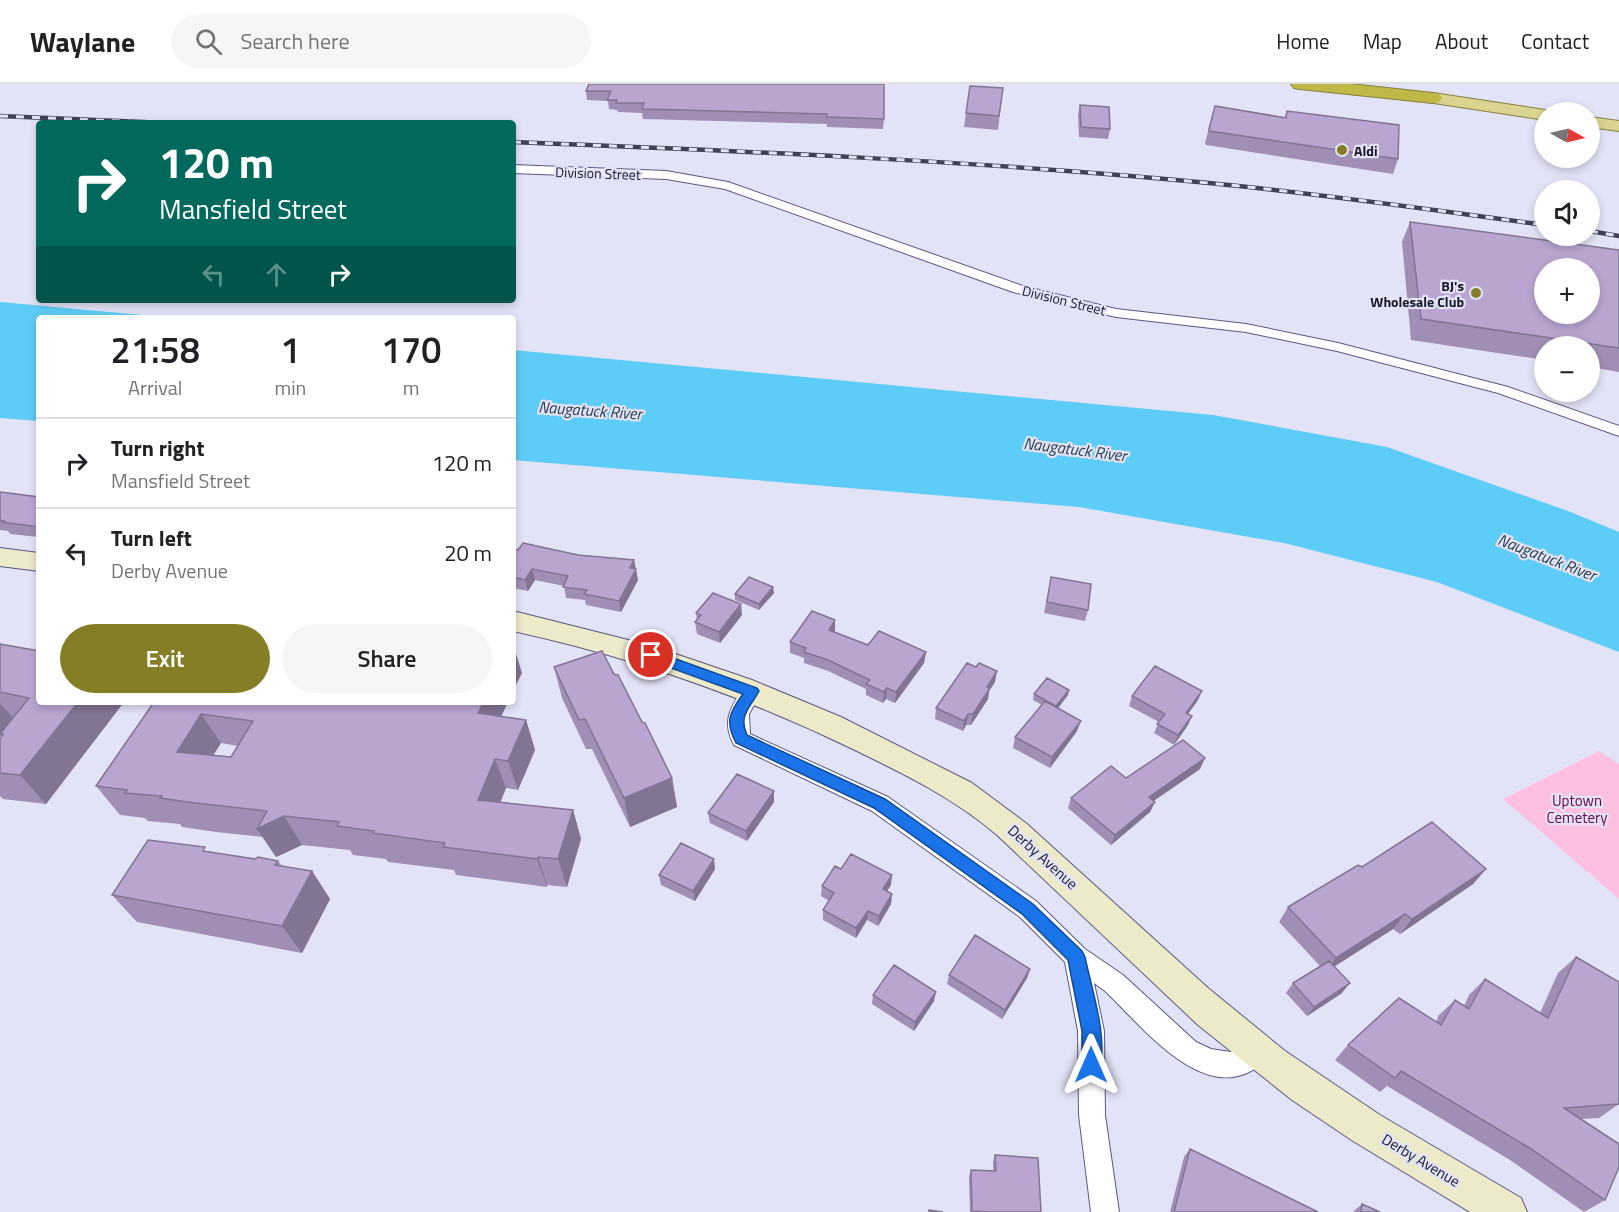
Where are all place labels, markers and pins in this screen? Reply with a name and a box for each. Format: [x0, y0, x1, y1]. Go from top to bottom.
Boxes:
place label: Aldi [1354, 140, 1378, 161]
marker: Aldi [1335, 143, 1349, 157]
place label: BJ's Wholesale Club [1370, 275, 1464, 312]
marker: BJ's Wholesale Club [1469, 286, 1483, 300]
pin [625, 629, 676, 680]

